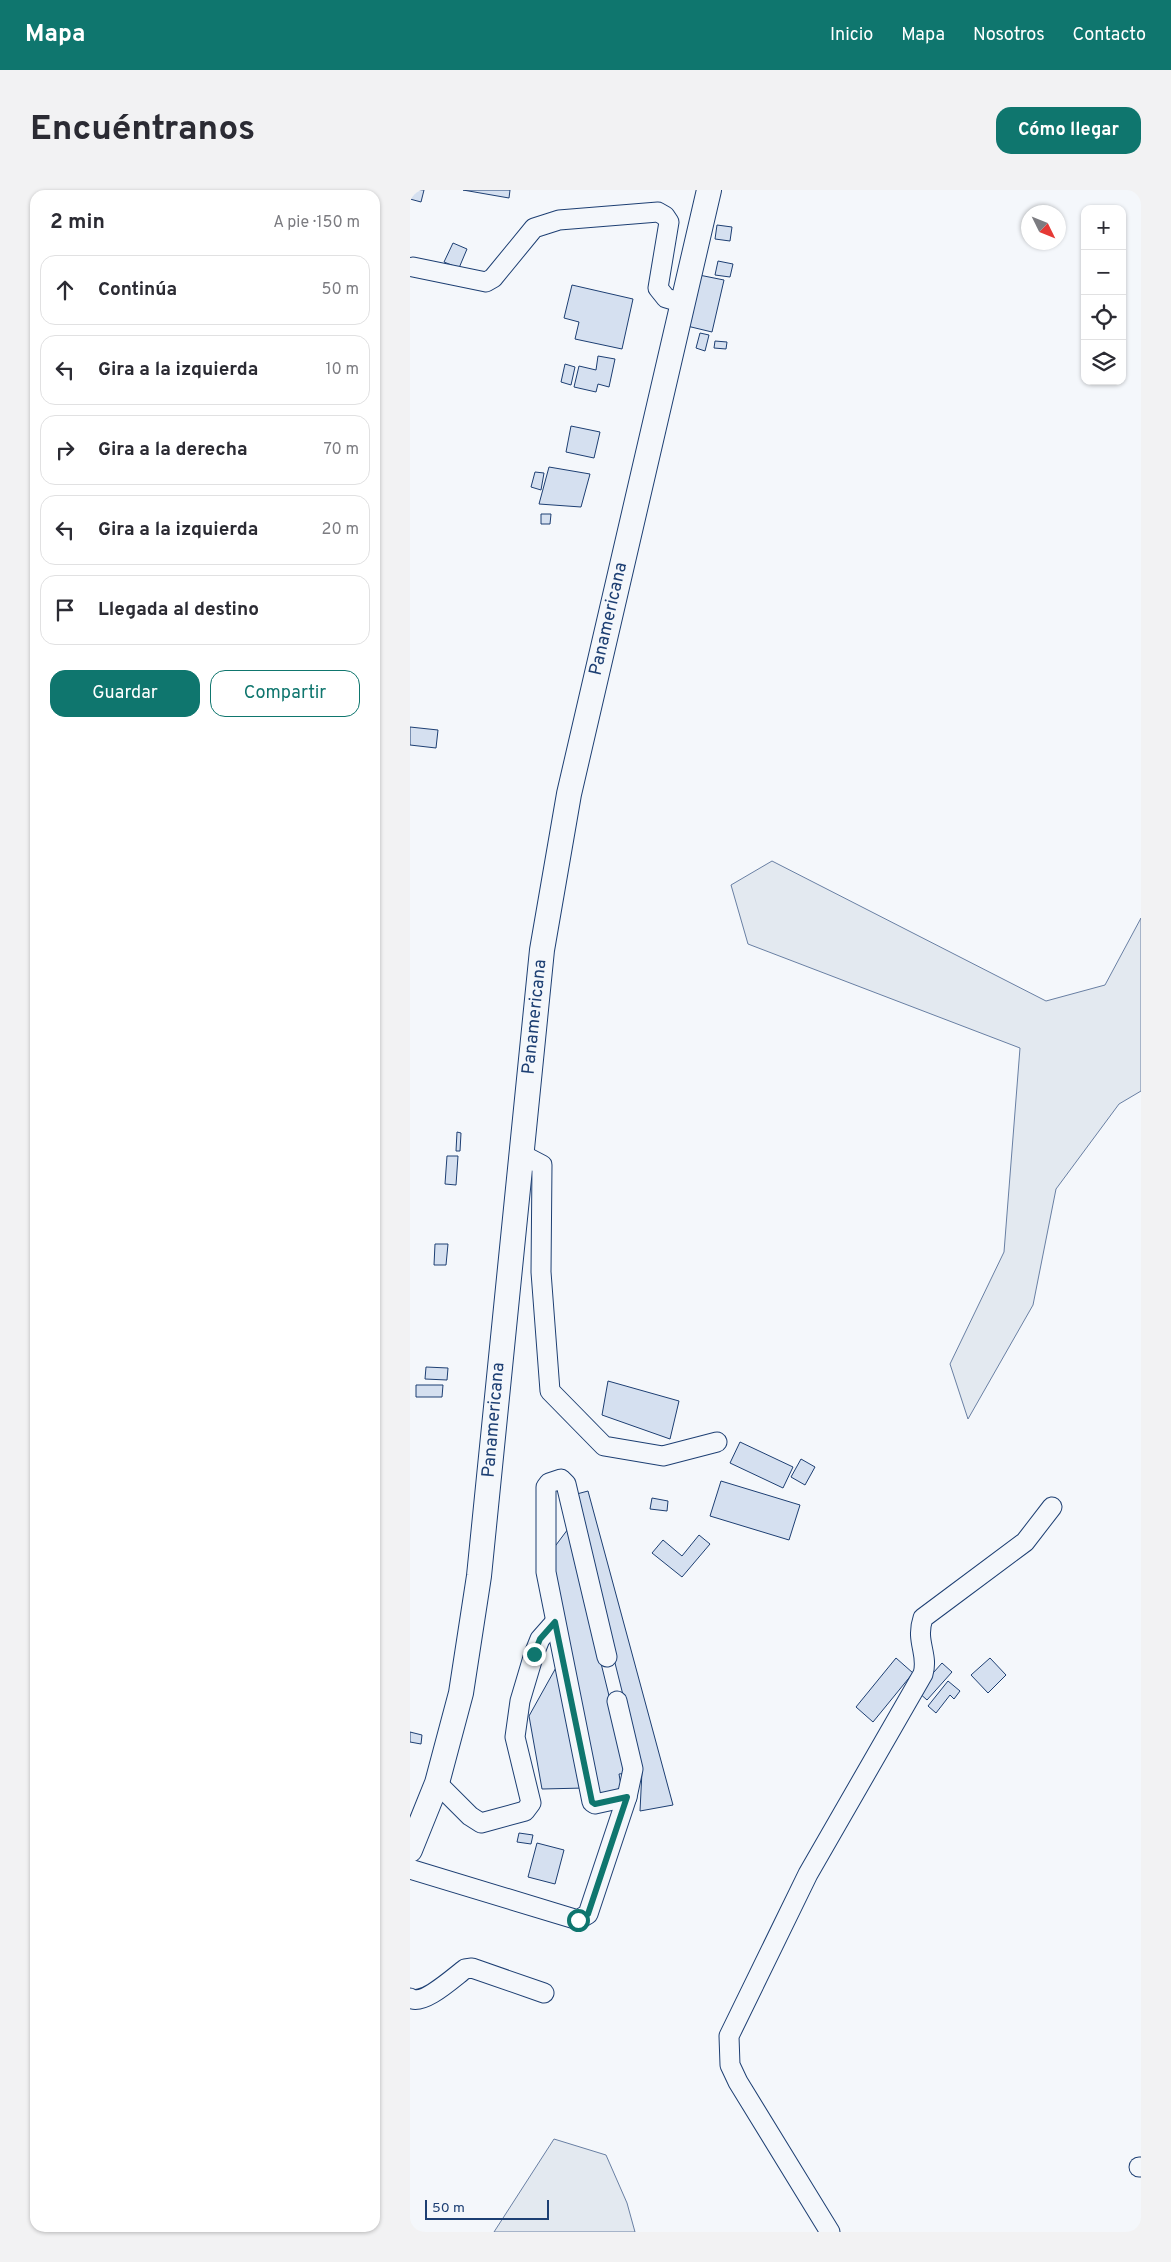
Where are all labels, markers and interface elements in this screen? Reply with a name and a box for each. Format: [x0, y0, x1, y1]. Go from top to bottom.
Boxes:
text: Mapa [25, 20, 85, 50]
text: Inicio [830, 24, 873, 47]
text: Mapa [901, 24, 945, 47]
text: Nosotros [973, 24, 1045, 47]
text: Contacto [1073, 24, 1146, 47]
button: Cómo llegar [996, 107, 1141, 154]
text: Encuéntranos [30, 108, 255, 152]
north arrow [1021, 205, 1066, 250]
map controls [1081, 205, 1126, 385]
button: + [1081, 205, 1126, 250]
text: 2 min [50, 209, 105, 236]
text: A pie · 150 m [273, 213, 360, 233]
button: − [1081, 250, 1126, 295]
icon: ahead [51, 276, 79, 304]
text: Continúa [98, 278, 177, 302]
text: 50 m [322, 280, 359, 300]
button: locate [1081, 295, 1126, 340]
button: layers [1081, 340, 1126, 385]
icon: left [51, 356, 79, 384]
text: Gira a la izquierda [98, 358, 258, 382]
text: 10 m [325, 360, 359, 380]
icon: right [51, 436, 79, 464]
text: Gira a la derecha [98, 438, 248, 462]
text: 70 m [324, 440, 359, 460]
icon: left [51, 516, 79, 544]
text: Gira a la izquierda [98, 518, 258, 542]
text: 20 m [322, 520, 359, 540]
street label: Panamericana [585, 560, 633, 678]
icon: arrive [51, 596, 79, 624]
text: Llegada al destino [98, 598, 259, 622]
button: Guardar [50, 670, 200, 717]
button: Compartir [210, 670, 360, 717]
street label: Panamericana [518, 958, 552, 1076]
street label: Panamericana [478, 1361, 510, 1479]
route end [523, 1643, 546, 1666]
route start [567, 1909, 590, 1932]
scale bar [425, 2197, 549, 2220]
text: 50 m [432, 2200, 465, 2217]

